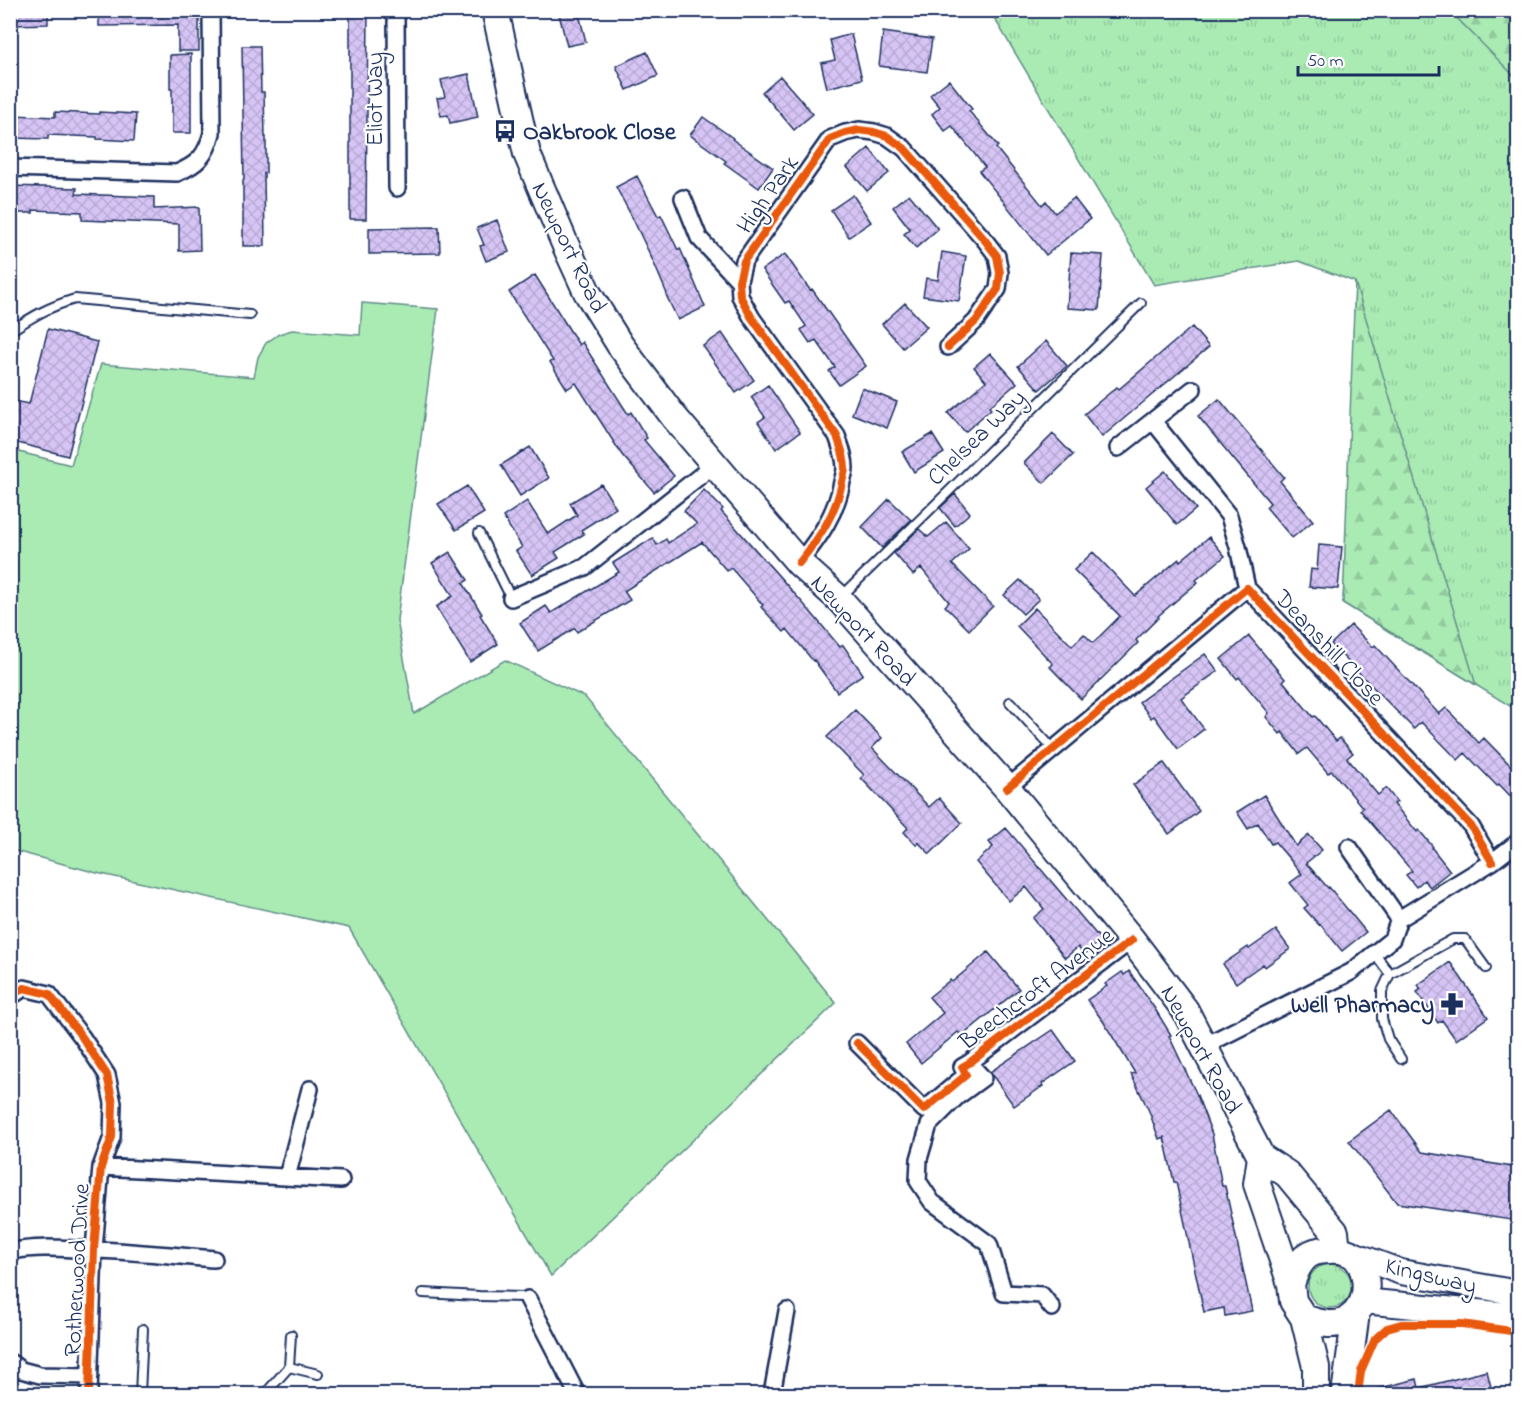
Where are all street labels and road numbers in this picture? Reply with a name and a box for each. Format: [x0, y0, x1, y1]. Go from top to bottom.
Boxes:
street label: Eliot Way [359, 52, 395, 146]
street label: High Park [729, 149, 809, 242]
street label: Newport Road [521, 177, 615, 320]
street label: Chelsea Way [920, 382, 1036, 496]
street label: Newport Road [801, 568, 924, 696]
street label: Deanshill Close [1264, 582, 1392, 715]
street label: Beechcroft Avenue [952, 920, 1123, 1061]
street label: Newport Road [1150, 980, 1250, 1121]
street label: Rotherwood Drive [56, 1182, 101, 1358]
street label: Kingsway [1381, 1250, 1480, 1306]

